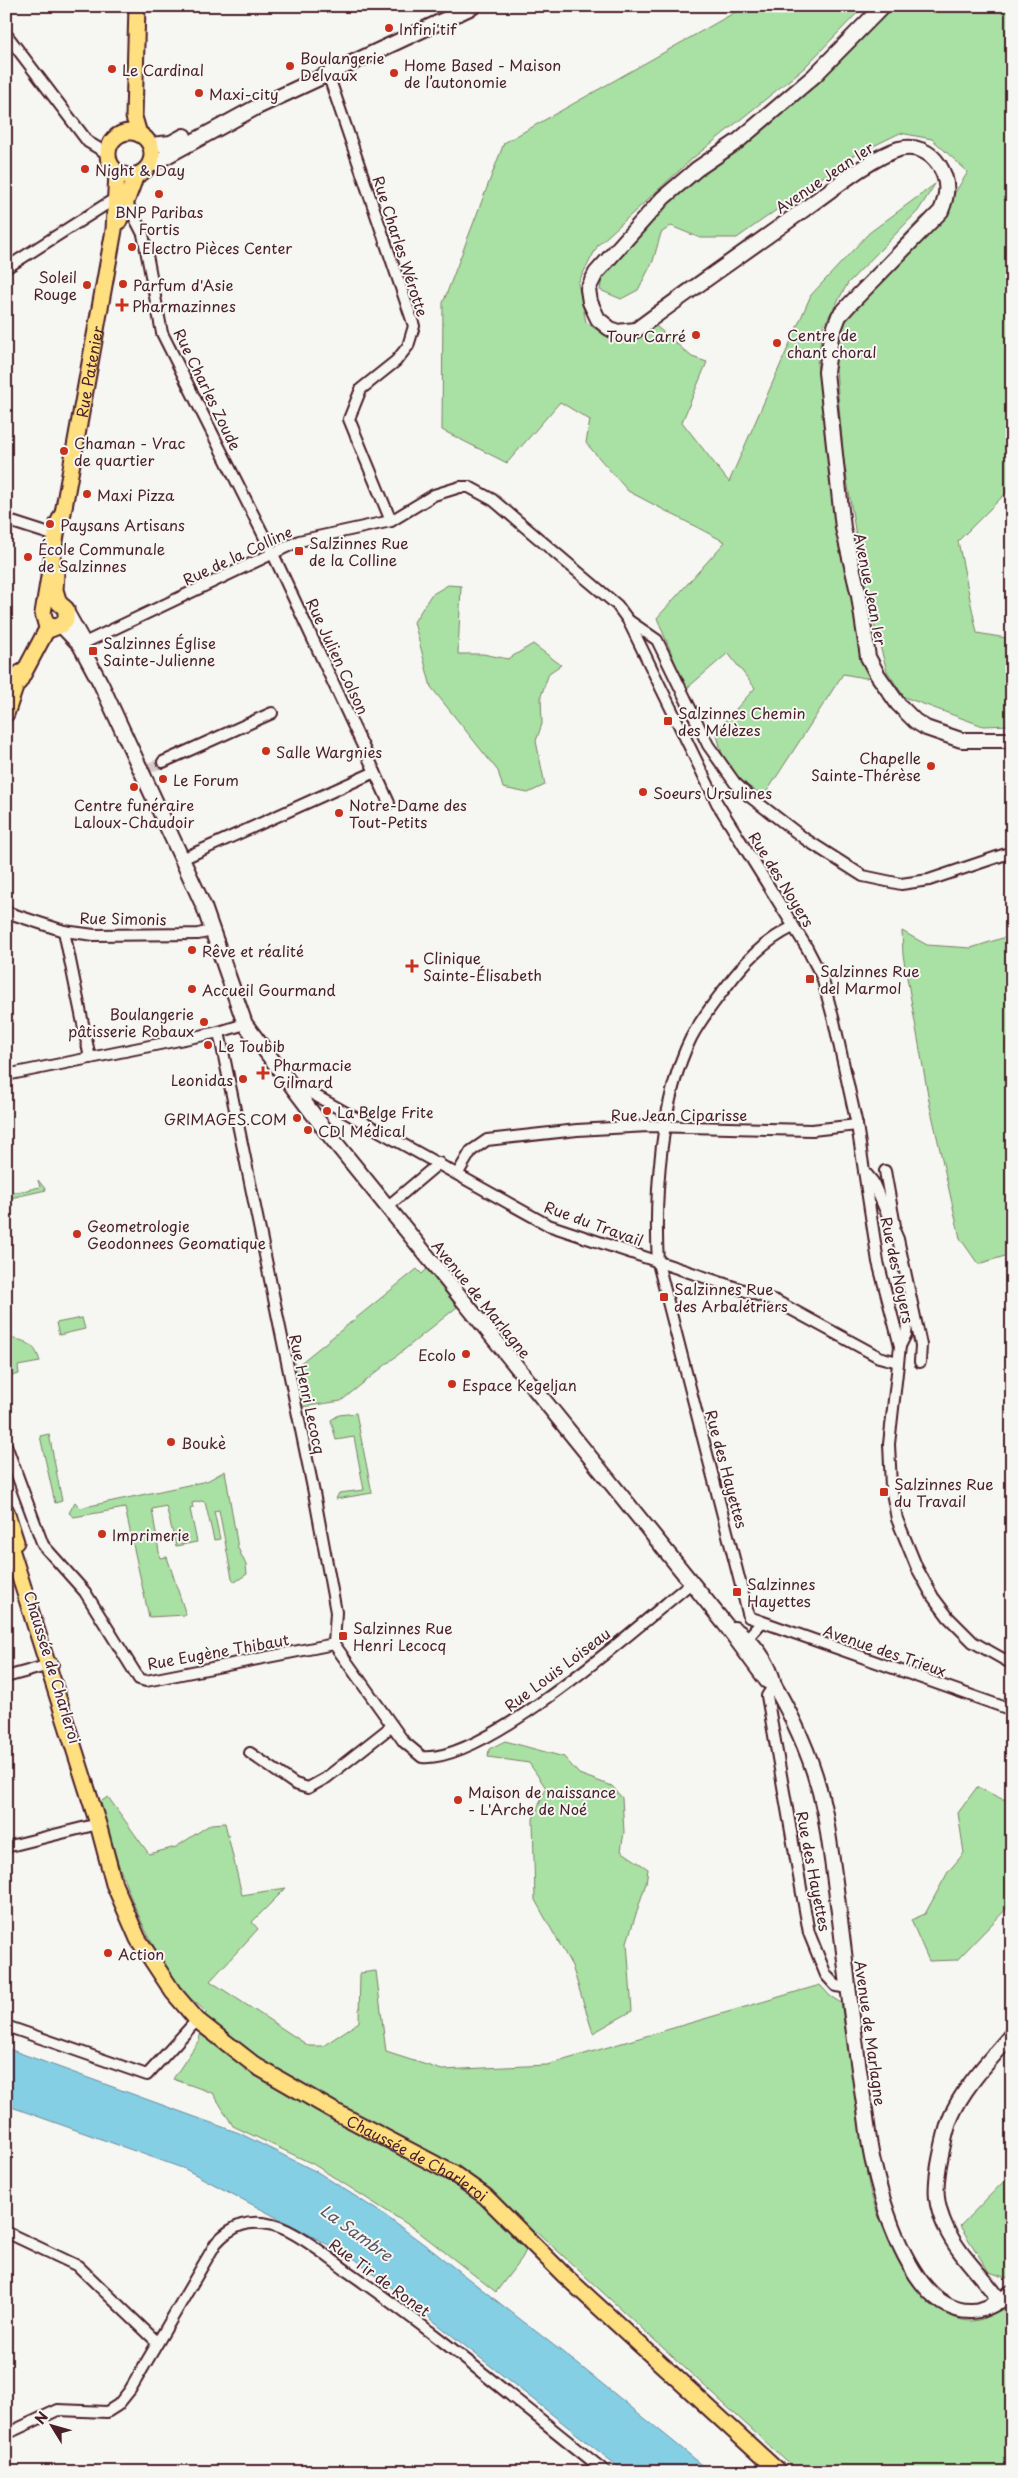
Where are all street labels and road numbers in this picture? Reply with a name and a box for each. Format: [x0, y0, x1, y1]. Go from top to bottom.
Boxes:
street label: Avenue Jean Ier [770, 135, 878, 218]
street label: Rue Charles Wérotte [367, 173, 435, 319]
street label: Rue Patenier [69, 324, 108, 419]
street label: Rue Charles Zoude [169, 324, 247, 454]
street label: Rue de la Colline [179, 520, 295, 590]
street label: Avenue Jean Ier [849, 531, 893, 647]
street label: Rue Julien Colson [301, 594, 375, 718]
street label: Rue des Noyers [744, 827, 821, 931]
street label: Rue Simonis [79, 906, 167, 930]
street label: Rue Jean Ciparisse [611, 1103, 747, 1126]
street label: Rue du Travail [541, 1194, 647, 1252]
street label: Rue des Noyers [875, 1215, 921, 1326]
street label: Avenue de Marlagne [427, 1235, 537, 1363]
street label: Rue Henri Lecocq [284, 1332, 332, 1456]
street label: Rue des Hayettes [700, 1407, 754, 1531]
street label: Chaussée de Charleroi [19, 1588, 87, 1746]
street label: Avenue des Trieux [820, 1618, 950, 1682]
street label: Rue Louis Loiseau [499, 1621, 615, 1717]
street label: Rue Eugène Thibaut [145, 1627, 291, 1675]
street label: Rue des Hayettes [791, 1809, 837, 1933]
street label: Avenue de Marlagne [849, 1959, 893, 2107]
street label: Chaussée de Charleroi [343, 2108, 493, 2206]
street label: Rue Tir de Ronet [325, 2232, 435, 2322]

